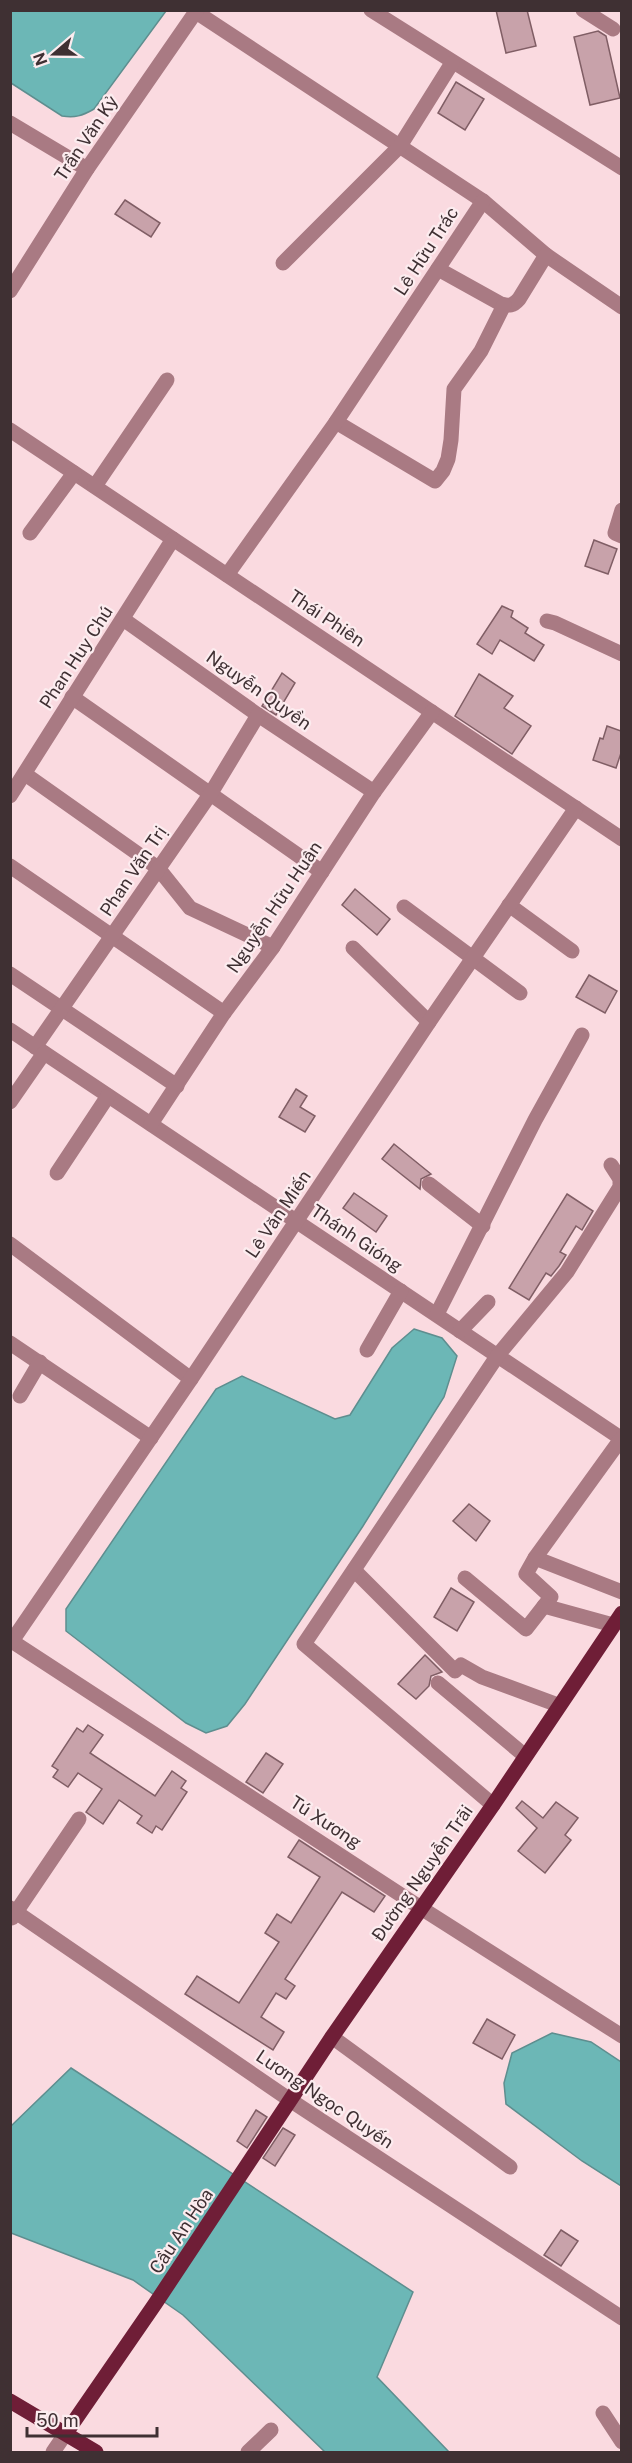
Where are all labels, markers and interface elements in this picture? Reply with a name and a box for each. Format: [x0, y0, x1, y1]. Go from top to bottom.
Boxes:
north arrow [24, 24, 84, 84]
text: N [29, 50, 51, 68]
street label: Trần Văn Kỷ [50, 91, 122, 185]
street label: Lê Hữu Trác [390, 203, 462, 299]
street label: Thái Phiên [285, 585, 369, 651]
street label: Phan Huy Chú [35, 602, 117, 712]
street label: Nguyễn Quyền [203, 646, 315, 734]
street label: Phan Văn Trị [95, 822, 171, 920]
street label: Nguyễn Hữu Huân [222, 837, 326, 977]
street label: Lê Văn Miến [241, 1166, 315, 1262]
street label: Thánh Gióng [307, 1200, 407, 1276]
street label: Tú Xương [287, 1791, 365, 1853]
street label: Đường Nguyễn Trãi [367, 1801, 477, 1945]
street label: Lương Ngọc Quyến [252, 2045, 398, 2153]
street label: Cầu An Hòa [145, 2184, 217, 2278]
scale bar [27, 2400, 158, 2438]
text: 50 m [36, 2410, 79, 2431]

